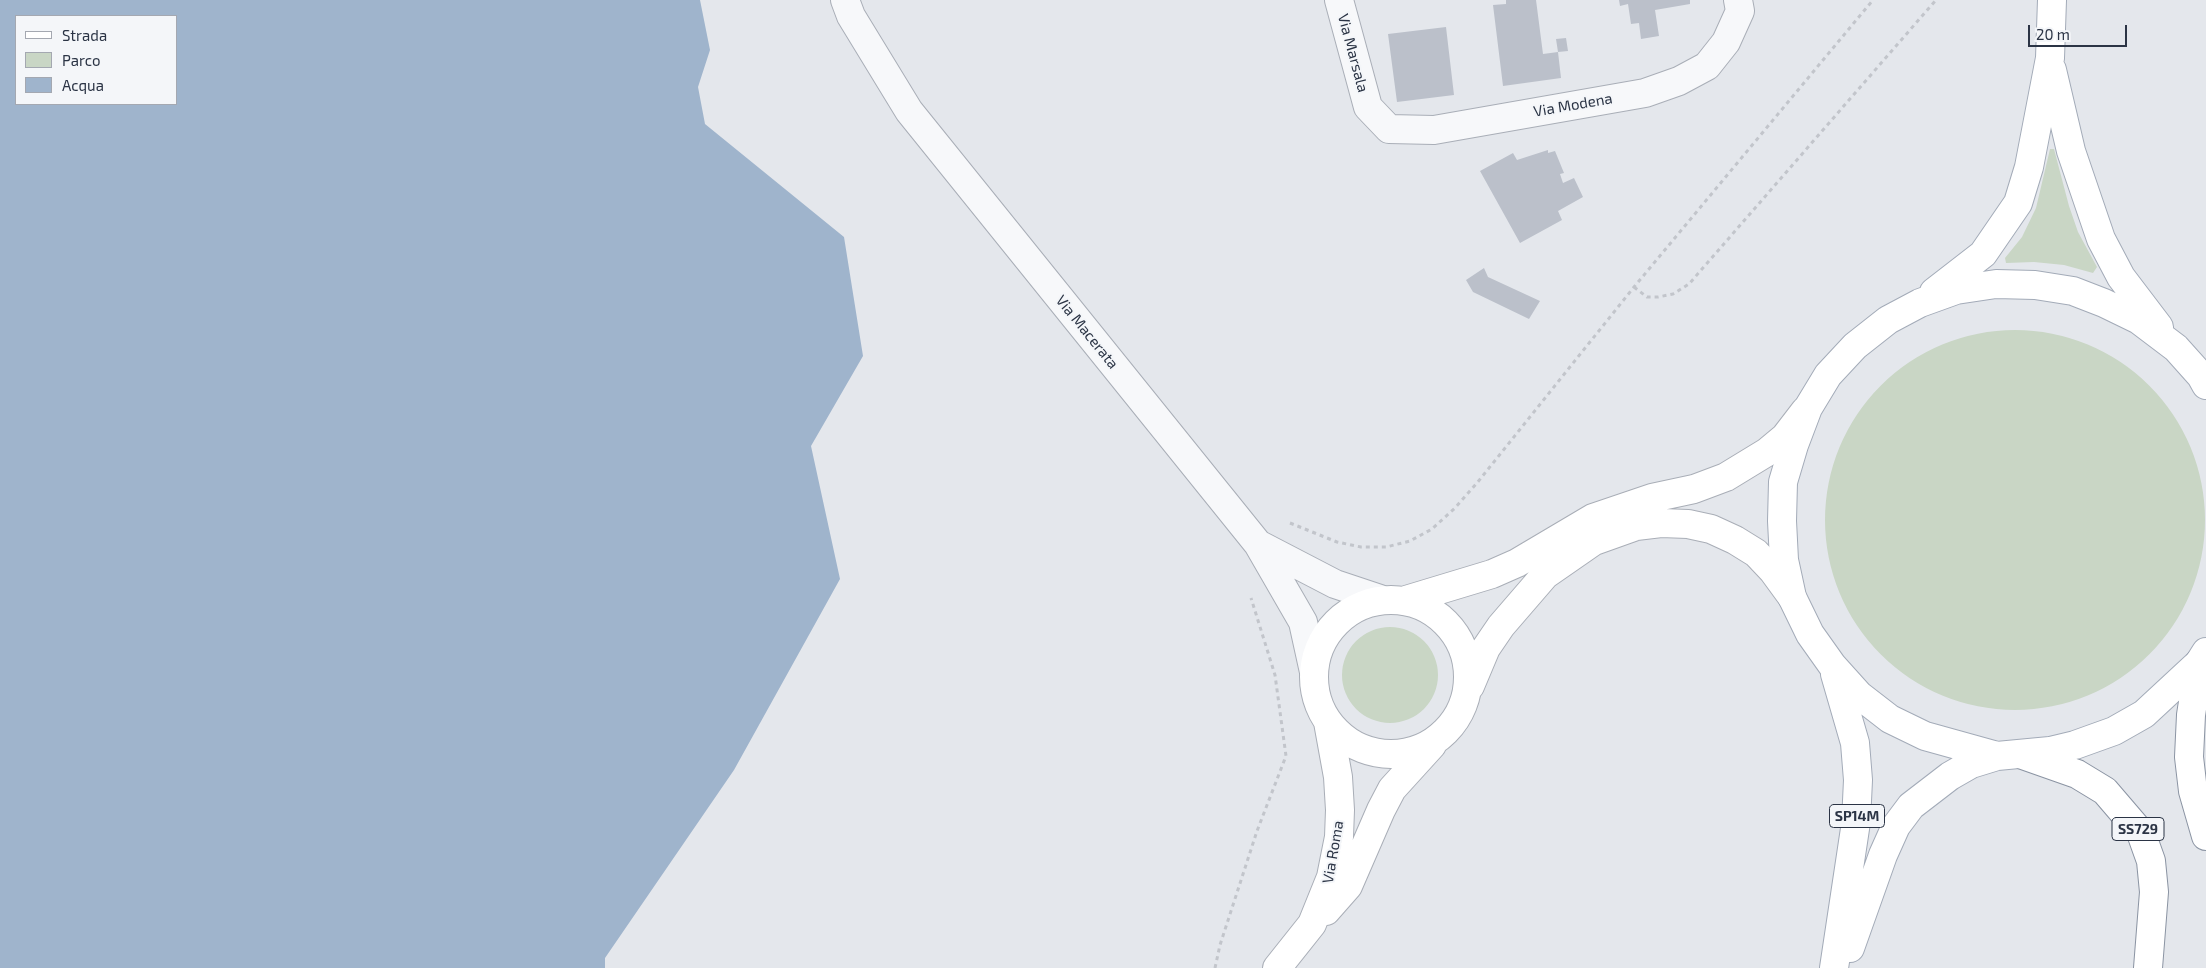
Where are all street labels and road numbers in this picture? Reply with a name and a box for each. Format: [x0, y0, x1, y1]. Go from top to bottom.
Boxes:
street label: Via Marsala [1334, 12, 1372, 94]
street label: Via Modena [1532, 89, 1614, 121]
street label: Via Macerata [1052, 292, 1122, 372]
road number: SP14M [1830, 804, 1884, 828]
road number: SS729 [2112, 818, 2164, 841]
street label: Via Roma [1319, 819, 1347, 885]

